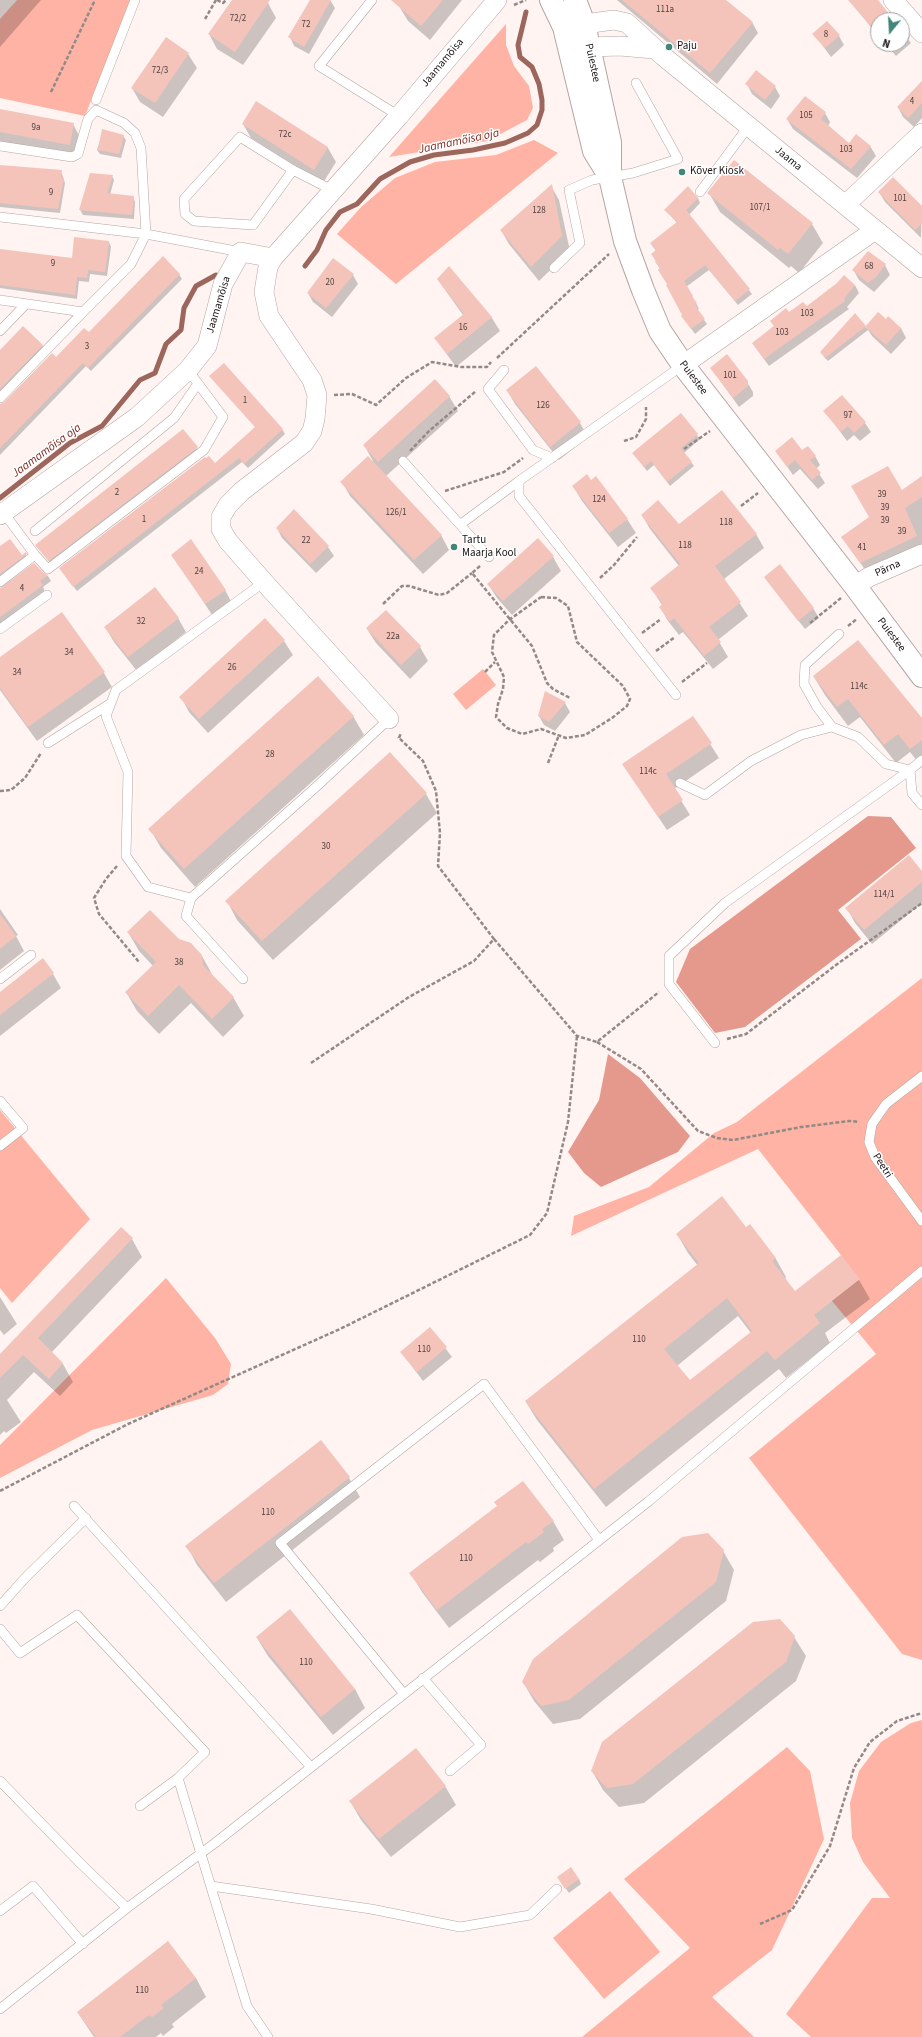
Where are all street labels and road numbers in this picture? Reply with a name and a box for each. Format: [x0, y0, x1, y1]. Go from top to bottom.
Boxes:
street label: Jaamamõisa [419, 36, 467, 90]
street label: Puiestee [581, 42, 603, 84]
street label: Jaama [772, 144, 804, 174]
street label: Jaamamõisa [204, 275, 234, 335]
street label: Puiestee [676, 358, 710, 398]
street label: Pärna [873, 558, 903, 580]
street label: Puiestee [874, 615, 908, 655]
street label: Peetri [869, 1151, 895, 1181]

